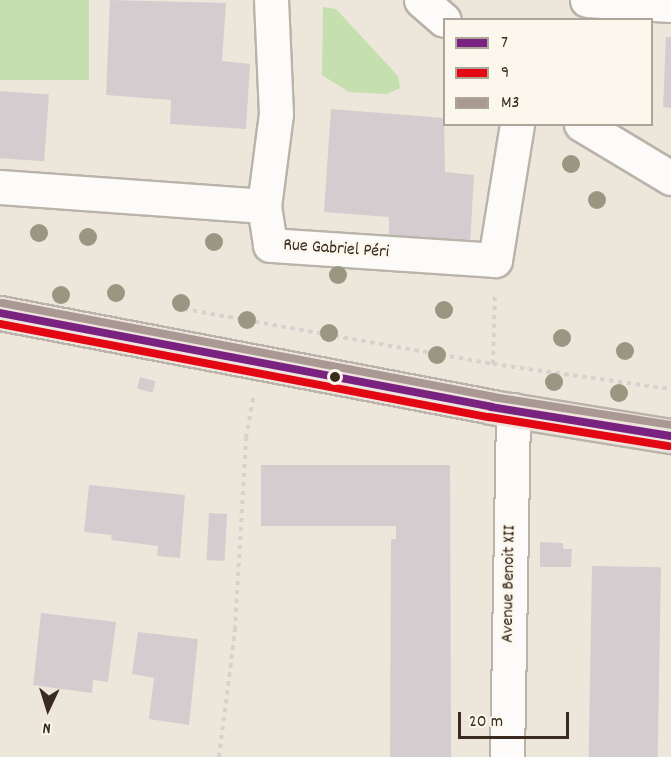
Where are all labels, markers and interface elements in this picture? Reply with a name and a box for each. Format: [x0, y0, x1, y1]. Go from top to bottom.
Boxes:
legend [443, 18, 653, 126]
text: 7 [501, 31, 508, 56]
text: 9 [501, 61, 509, 86]
text: M3 [501, 91, 520, 116]
street label: Rue Gabriel Péri [282, 236, 390, 264]
unlabelled marker [329, 371, 341, 383]
street label: Avenue Benoit XII [498, 525, 522, 643]
north arrow [18, 679, 78, 739]
scale bar [461, 700, 572, 738]
text: 20 m [469, 710, 503, 735]
text: N [42, 716, 51, 739]

